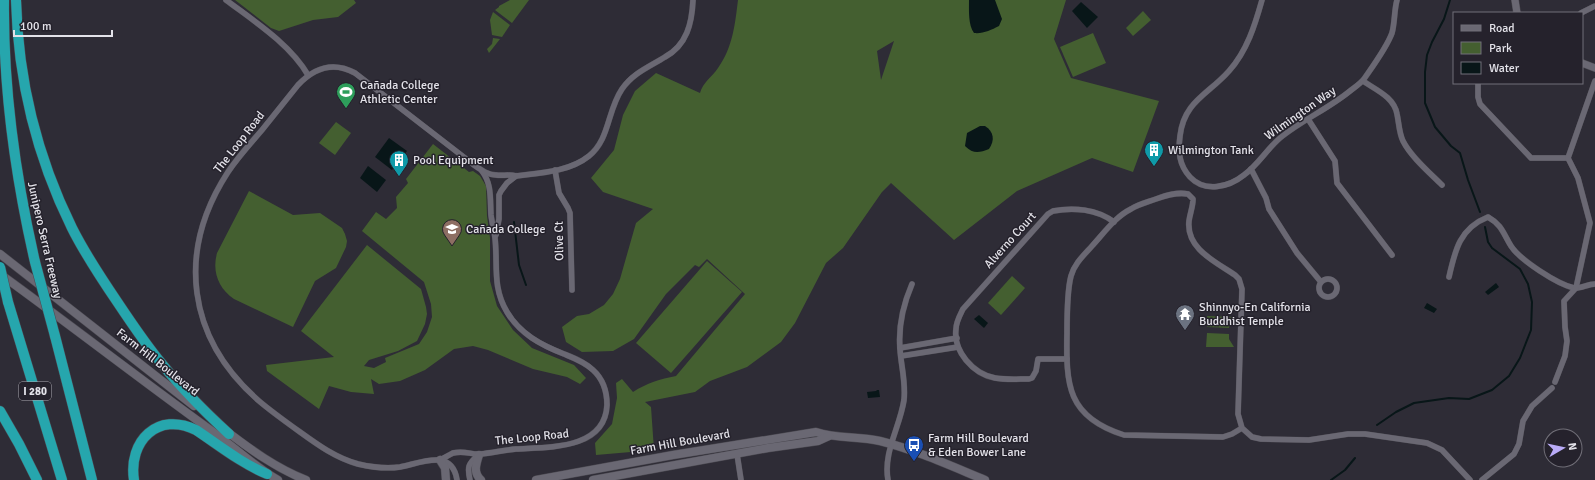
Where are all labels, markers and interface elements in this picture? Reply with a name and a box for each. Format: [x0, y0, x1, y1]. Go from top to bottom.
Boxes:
scale bar [14, 12, 112, 38]
legend [1453, 12, 1583, 84]
text: 100 m [20, 19, 52, 34]
text: Road [1489, 21, 1515, 36]
text: Park [1489, 41, 1512, 56]
text: Water [1489, 61, 1520, 76]
place label: Cañada College Athletic Center [360, 78, 439, 107]
sports icon: Cañada College Athletic Center [335, 81, 357, 109]
street label: Wilmington Way [1262, 83, 1339, 144]
street label: The Loop Road [211, 108, 268, 176]
building icon: Wilmington Tank [1143, 139, 1165, 167]
place label: Wilmington Tank [1168, 143, 1254, 158]
building icon: Pool Equipment [388, 149, 410, 177]
place label: Pool Equipment [413, 153, 494, 168]
street label: Junipero Serra Freeway [24, 180, 65, 300]
street label: Alverno Court [981, 209, 1040, 272]
school or university icon: Cañada College [441, 218, 463, 246]
street label: Olive Ct [552, 221, 567, 261]
place label: Cañada College [466, 222, 545, 237]
place label: Shinnyo-En California Buddhist Temple [1199, 300, 1311, 329]
temple icon: Shinnyo-En California Buddhist Temple [1174, 303, 1196, 331]
street label: Farm Hill Boulevard [113, 325, 202, 399]
road number: I 280 [19, 382, 51, 400]
street label: The Loop Road [494, 426, 570, 449]
street label: Farm Hill Boulevard [629, 426, 731, 459]
north arrow [1543, 428, 1583, 468]
place label: Farm Hill Boulevard & Eden Bower Lane [928, 431, 1029, 460]
bus stop icon: Farm Hill Boulevard & Eden Bower Lane [903, 434, 925, 462]
text: N [1565, 442, 1579, 451]

